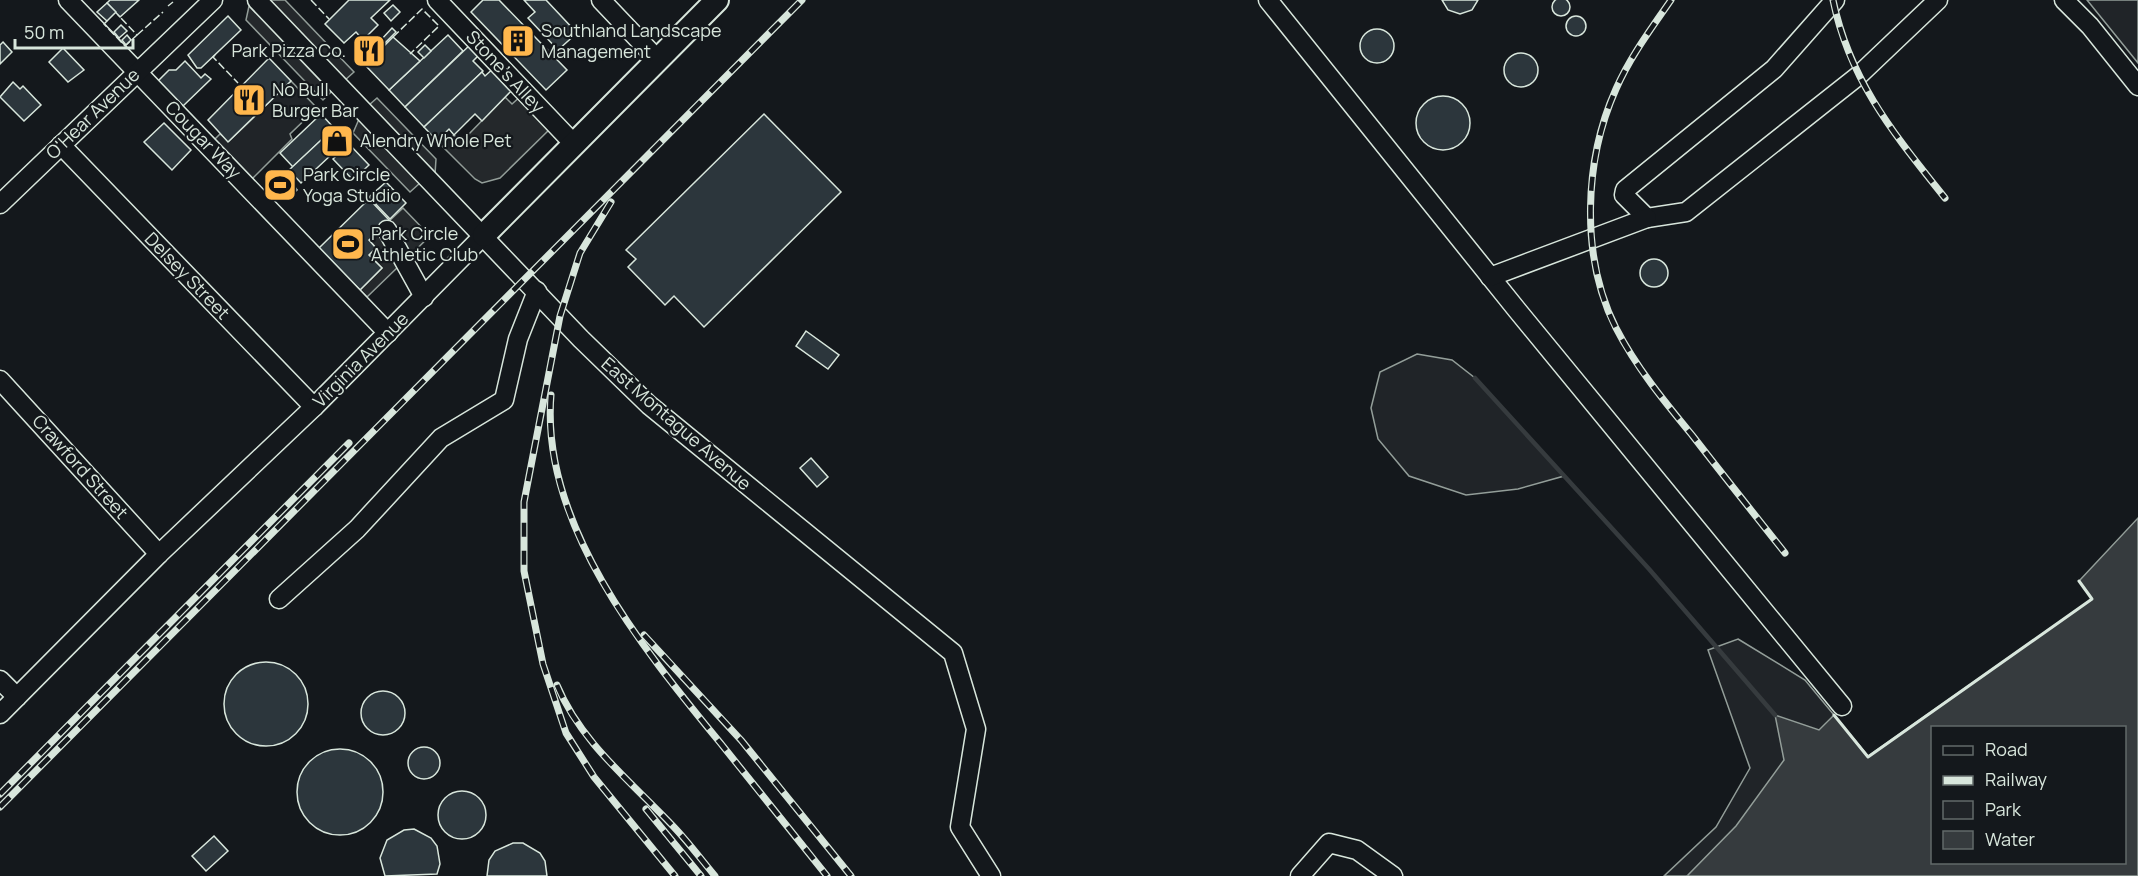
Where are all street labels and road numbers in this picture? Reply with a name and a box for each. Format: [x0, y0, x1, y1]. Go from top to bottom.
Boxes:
street label: Stone's Alley [461, 25, 551, 118]
street label: O'Hear Avenue [40, 63, 144, 164]
street label: Cougar Way [160, 95, 247, 184]
street label: Delsey Street [140, 226, 235, 324]
street label: Virginia Avenue [307, 306, 413, 412]
street label: East Montague Avenue [597, 351, 757, 495]
street label: Crawford Street [27, 409, 134, 524]

